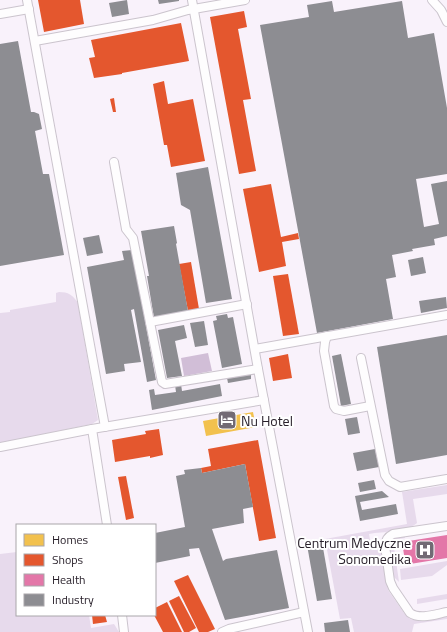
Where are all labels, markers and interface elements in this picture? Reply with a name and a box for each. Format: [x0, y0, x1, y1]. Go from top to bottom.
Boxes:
hotel icon: Nu Hotel [216, 409, 238, 431]
place label: Nu Hotel [241, 410, 293, 431]
legend [16, 524, 156, 616]
text: Homes [52, 530, 88, 549]
place label: Centrum Medyczne Sonomedika [297, 532, 411, 569]
hospital icon: Centrum Medyczne Sonomedika [414, 539, 436, 561]
text: Shops [52, 550, 84, 569]
text: Health [52, 570, 86, 589]
text: Industry [52, 590, 94, 609]

